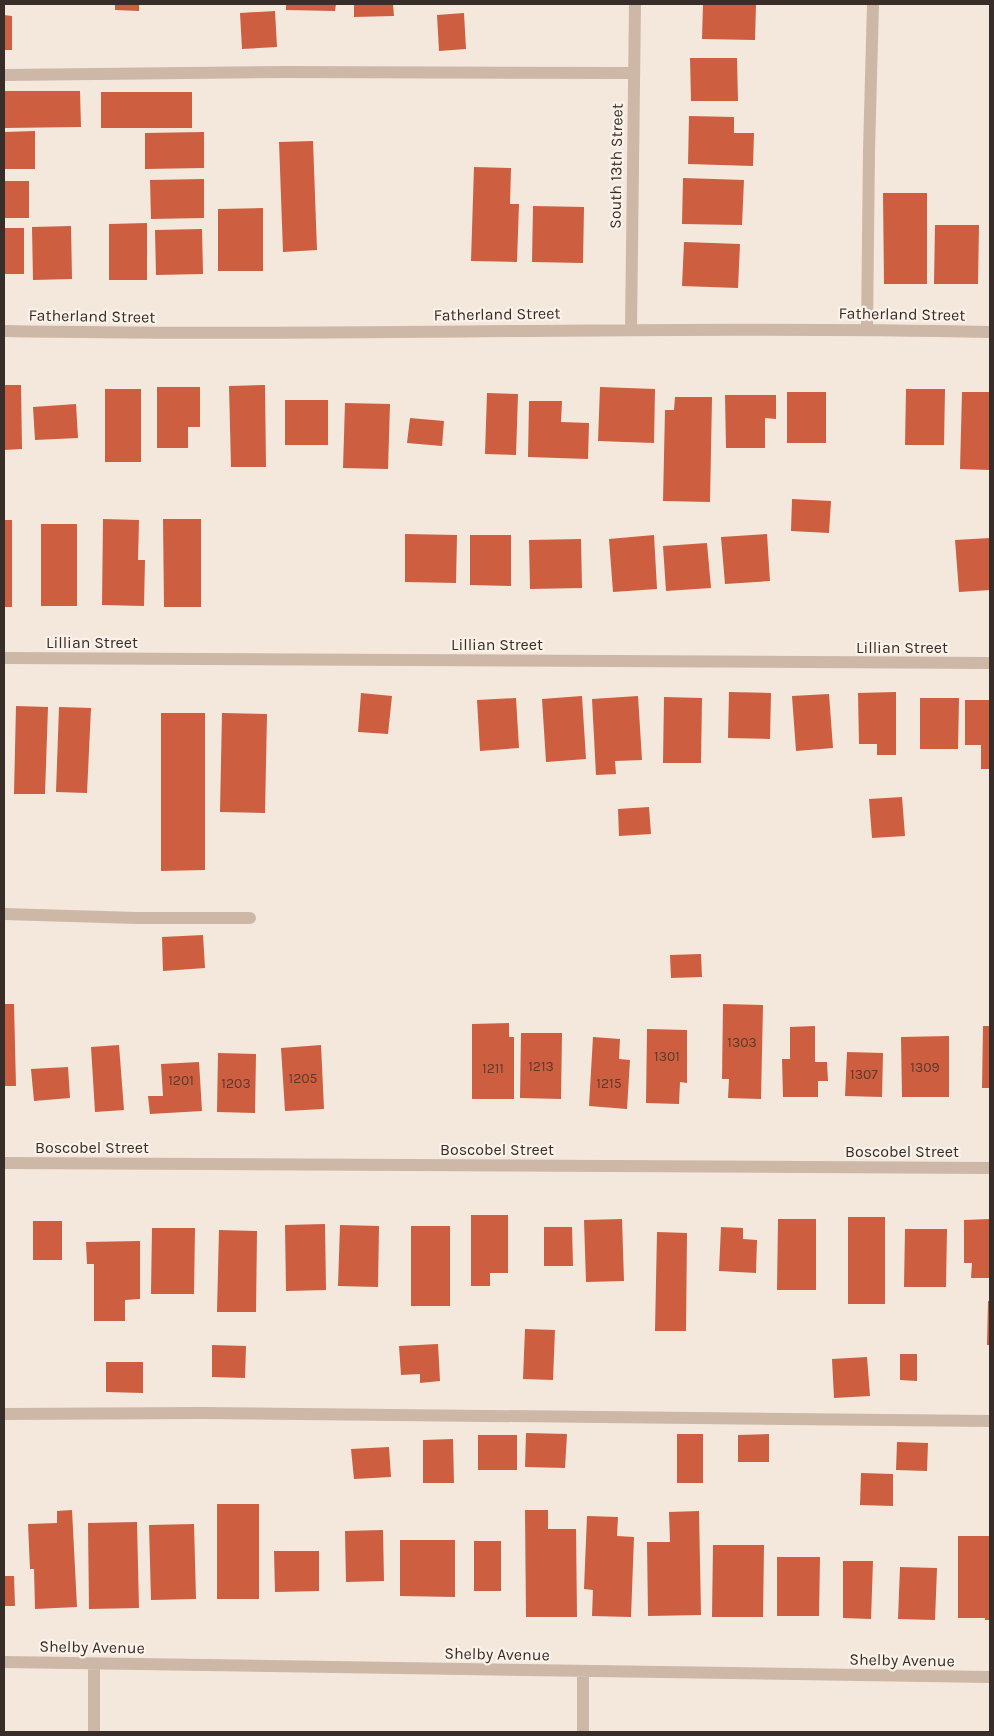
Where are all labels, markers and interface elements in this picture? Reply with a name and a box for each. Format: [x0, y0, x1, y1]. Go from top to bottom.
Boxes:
street label: South 13th Street [605, 103, 627, 229]
street label: Fatherland Street [434, 303, 560, 325]
street label: Fatherland Street [839, 303, 965, 325]
street label: Fatherland Street [29, 305, 155, 327]
street label: Lillian Street [46, 633, 138, 652]
street label: Lillian Street [451, 635, 543, 654]
street label: Lillian Street [856, 638, 948, 657]
house number: 1303 [727, 1034, 757, 1051]
house number: 1301 [654, 1048, 680, 1065]
house number: 1213 [528, 1058, 554, 1075]
house number: 1309 [910, 1059, 940, 1076]
house number: 1211 [482, 1060, 504, 1077]
house number: 1307 [850, 1066, 878, 1083]
house number: 1205 [289, 1070, 318, 1087]
house number: 1201 [168, 1072, 194, 1089]
house number: 1203 [221, 1075, 251, 1092]
house number: 1215 [596, 1075, 622, 1092]
street label: Boscobel Street [35, 1138, 149, 1157]
street label: Boscobel Street [440, 1140, 554, 1159]
street label: Boscobel Street [845, 1142, 959, 1161]
street label: Shelby Avenue [39, 1637, 145, 1657]
street label: Shelby Avenue [444, 1644, 550, 1664]
street label: Shelby Avenue [849, 1650, 955, 1670]

